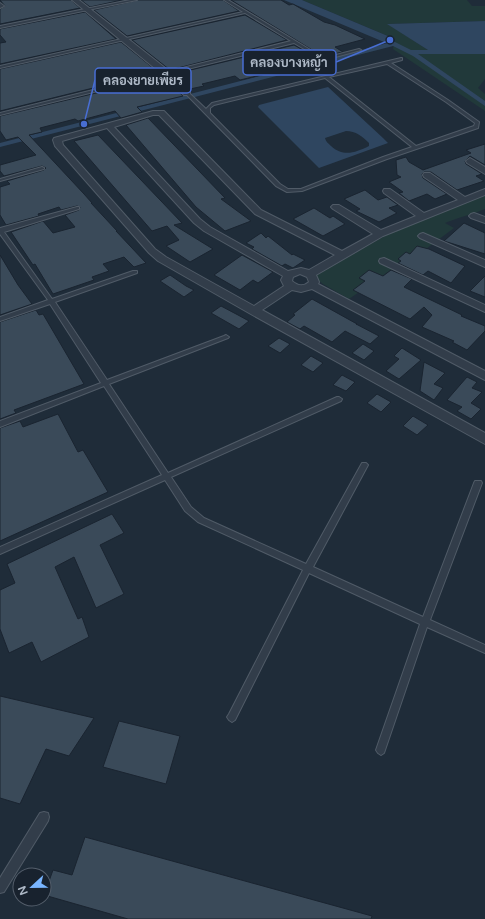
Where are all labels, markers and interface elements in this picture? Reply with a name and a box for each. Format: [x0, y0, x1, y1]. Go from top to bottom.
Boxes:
callout: คลองบางหญ้า [243, 50, 336, 75]
text: คลองบางหญ้า [250, 54, 328, 71]
callout: คลองยายเพียร [95, 68, 191, 93]
text: คลองยายเพียร [103, 71, 183, 89]
north arrow [12, 867, 52, 907]
text: N [16, 884, 31, 897]

